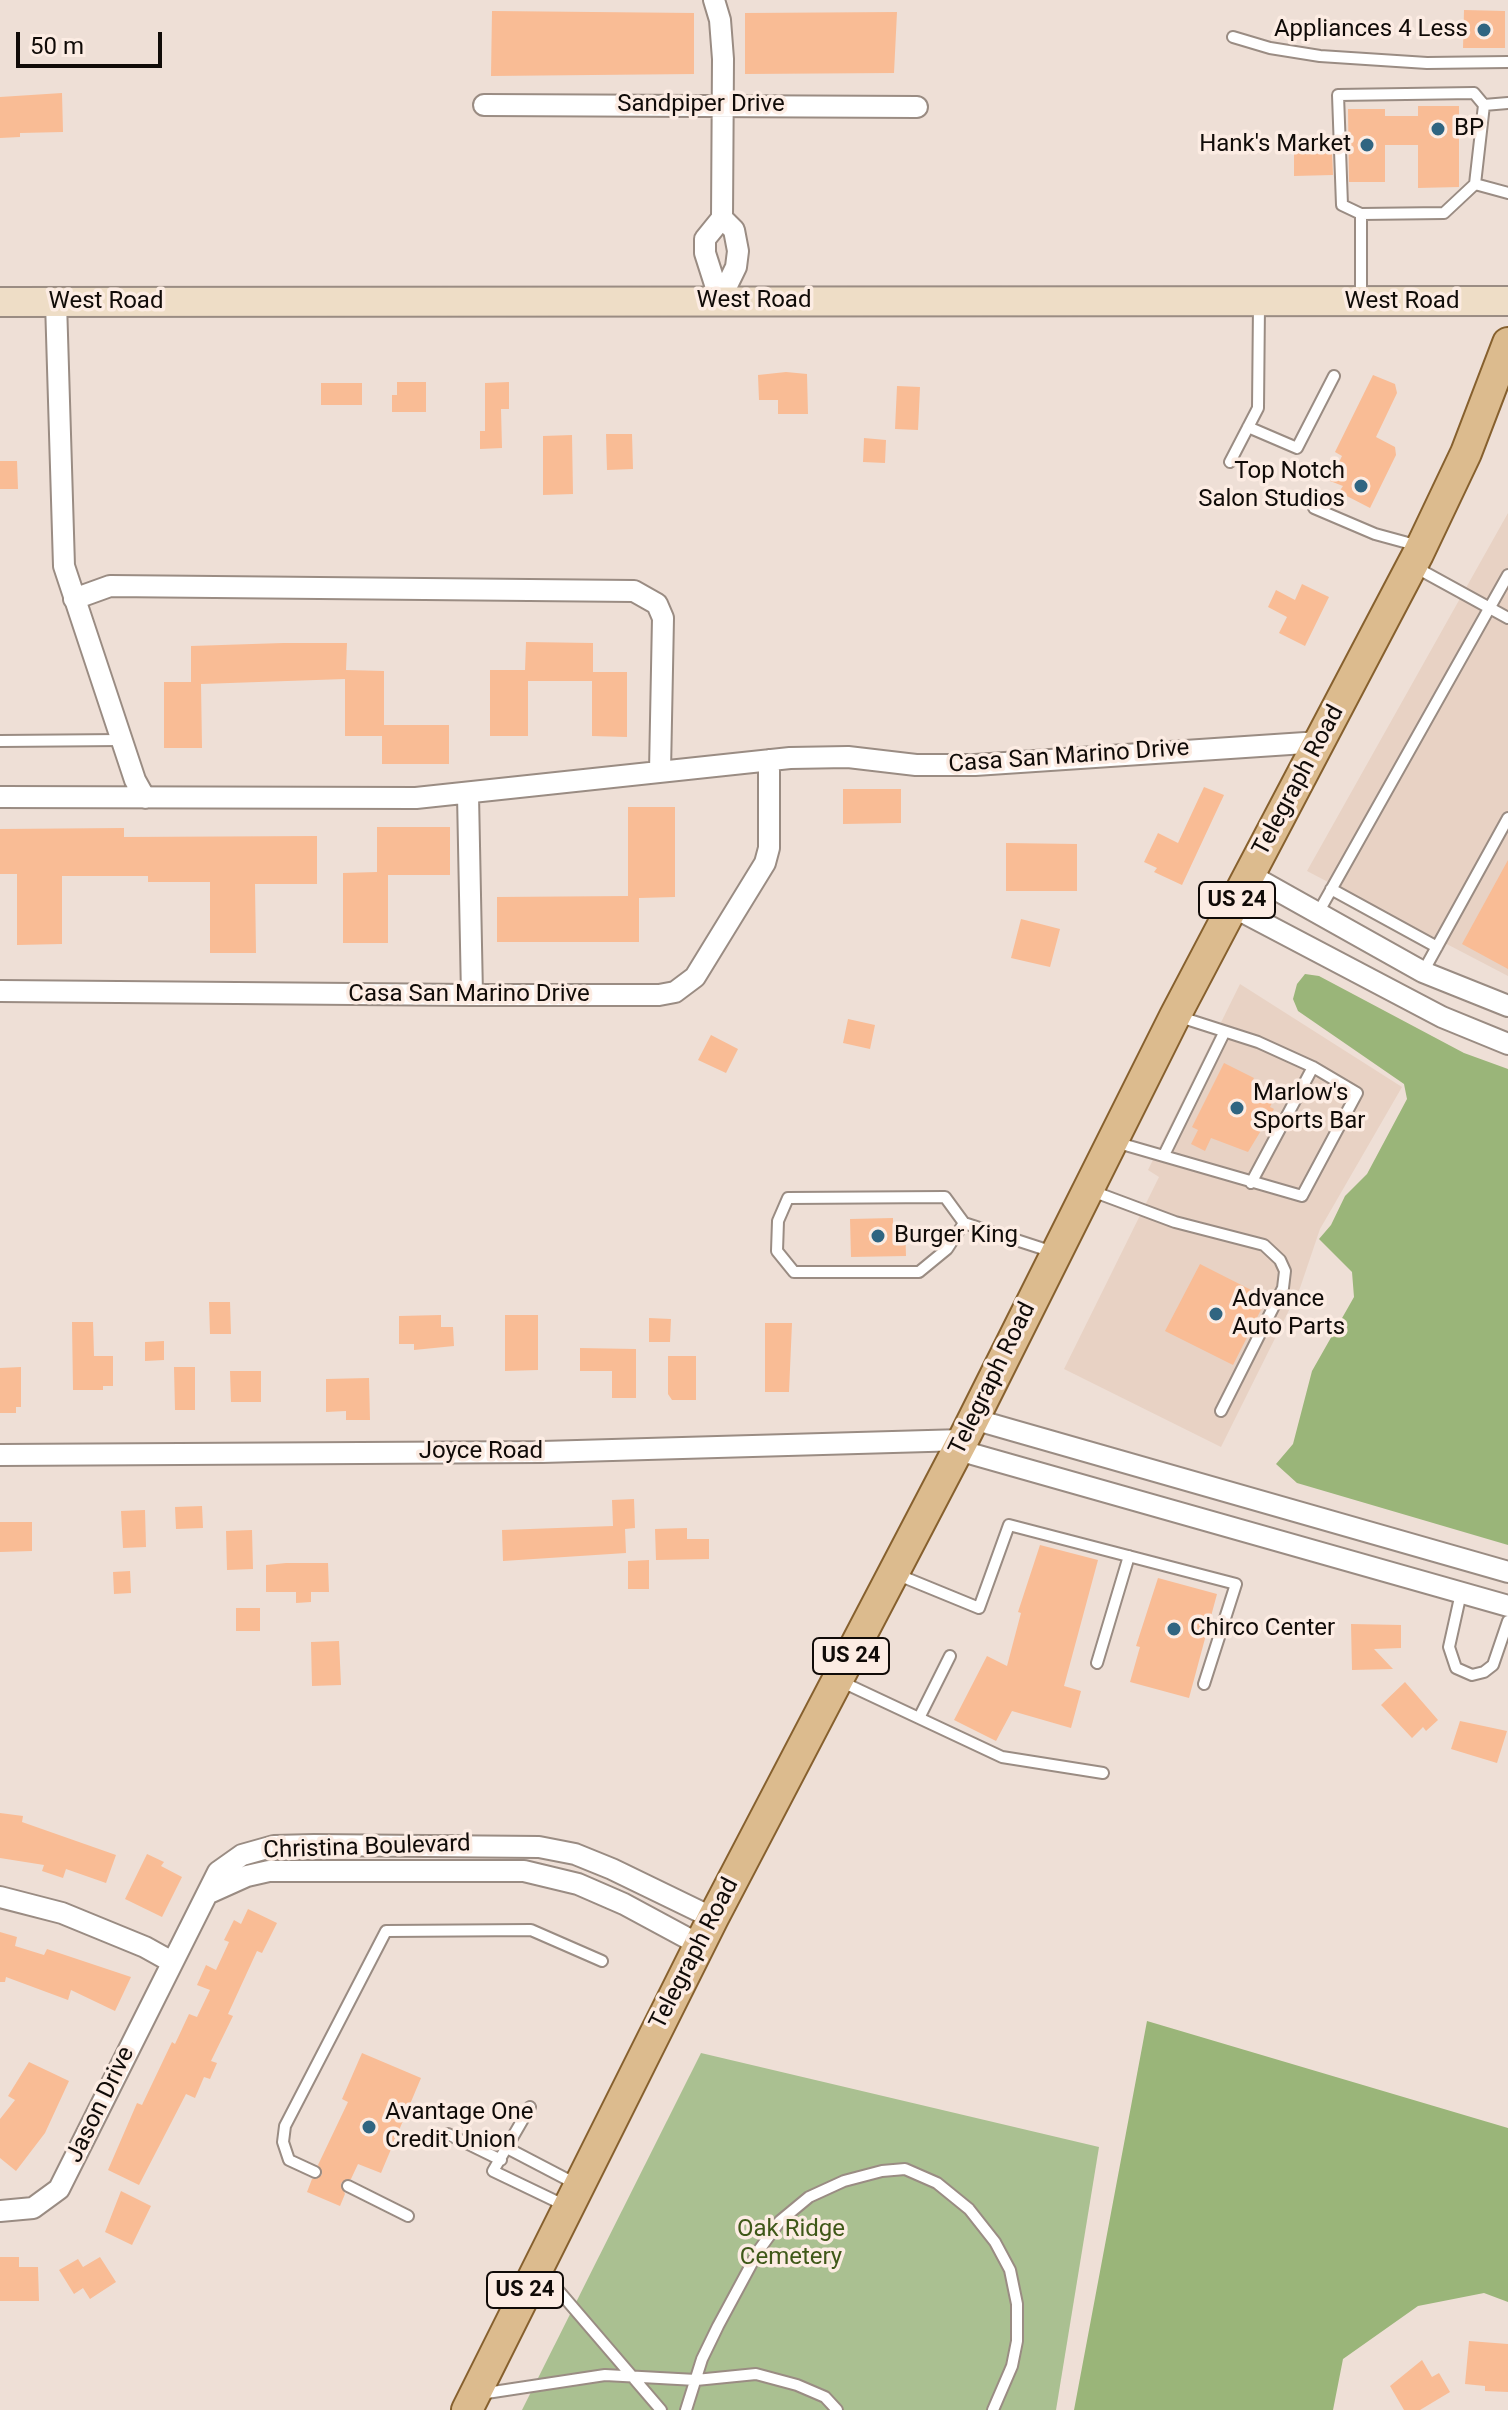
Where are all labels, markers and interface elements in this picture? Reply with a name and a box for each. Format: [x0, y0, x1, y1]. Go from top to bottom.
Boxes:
scale bar [20, 16, 166, 66]
place label: Appliances 4 Less [1274, 16, 1468, 44]
marker: Appliances 4 Less [1475, 21, 1493, 39]
text: 50 m [30, 32, 84, 60]
street label: Sandpiper Drive [617, 91, 785, 119]
place label: BP [1454, 115, 1484, 143]
marker: BP [1429, 120, 1447, 138]
place label: Hank's Market [1199, 131, 1351, 159]
marker: Hank's Market [1358, 136, 1376, 154]
street label: West Road [697, 287, 811, 315]
street label: West Road [49, 288, 163, 316]
street label: West Road [1345, 288, 1459, 316]
place label: Top Notch Salon Studios [1198, 458, 1345, 514]
marker: Top Notch Salon Studios [1352, 477, 1370, 495]
street label: Telegraph Road [1247, 701, 1351, 861]
street label: Casa San Marino Drive [948, 734, 1190, 780]
road number: US 24 [1199, 882, 1275, 918]
street label: Casa San Marino Drive [348, 981, 590, 1009]
place label: Marlow's Sports Bar [1253, 1080, 1365, 1136]
marker: Marlow's Sports Bar [1228, 1099, 1246, 1117]
place label: Burger King [894, 1222, 1018, 1250]
marker: Burger King [869, 1227, 887, 1245]
place label: Advance Auto Parts [1232, 1286, 1345, 1342]
street label: Telegraph Road [944, 1298, 1042, 1460]
marker: Advance Auto Parts [1207, 1305, 1225, 1323]
street label: Joyce Road [419, 1438, 543, 1466]
place label: Chirco Center [1190, 1615, 1335, 1643]
marker: Chirco Center [1165, 1620, 1183, 1638]
road number: US 24 [813, 1638, 889, 1674]
street label: Christina Boulevard [263, 1830, 471, 1866]
street label: Telegraph Road [644, 1873, 746, 2035]
street label: Jason Drive [61, 2042, 141, 2168]
place label: Avantage One Credit Union [385, 2099, 533, 2155]
marker: Avantage One Credit Union [360, 2118, 378, 2136]
park label: Oak Ridge Cemetery [737, 2216, 845, 2272]
road number: US 24 [487, 2272, 563, 2308]

